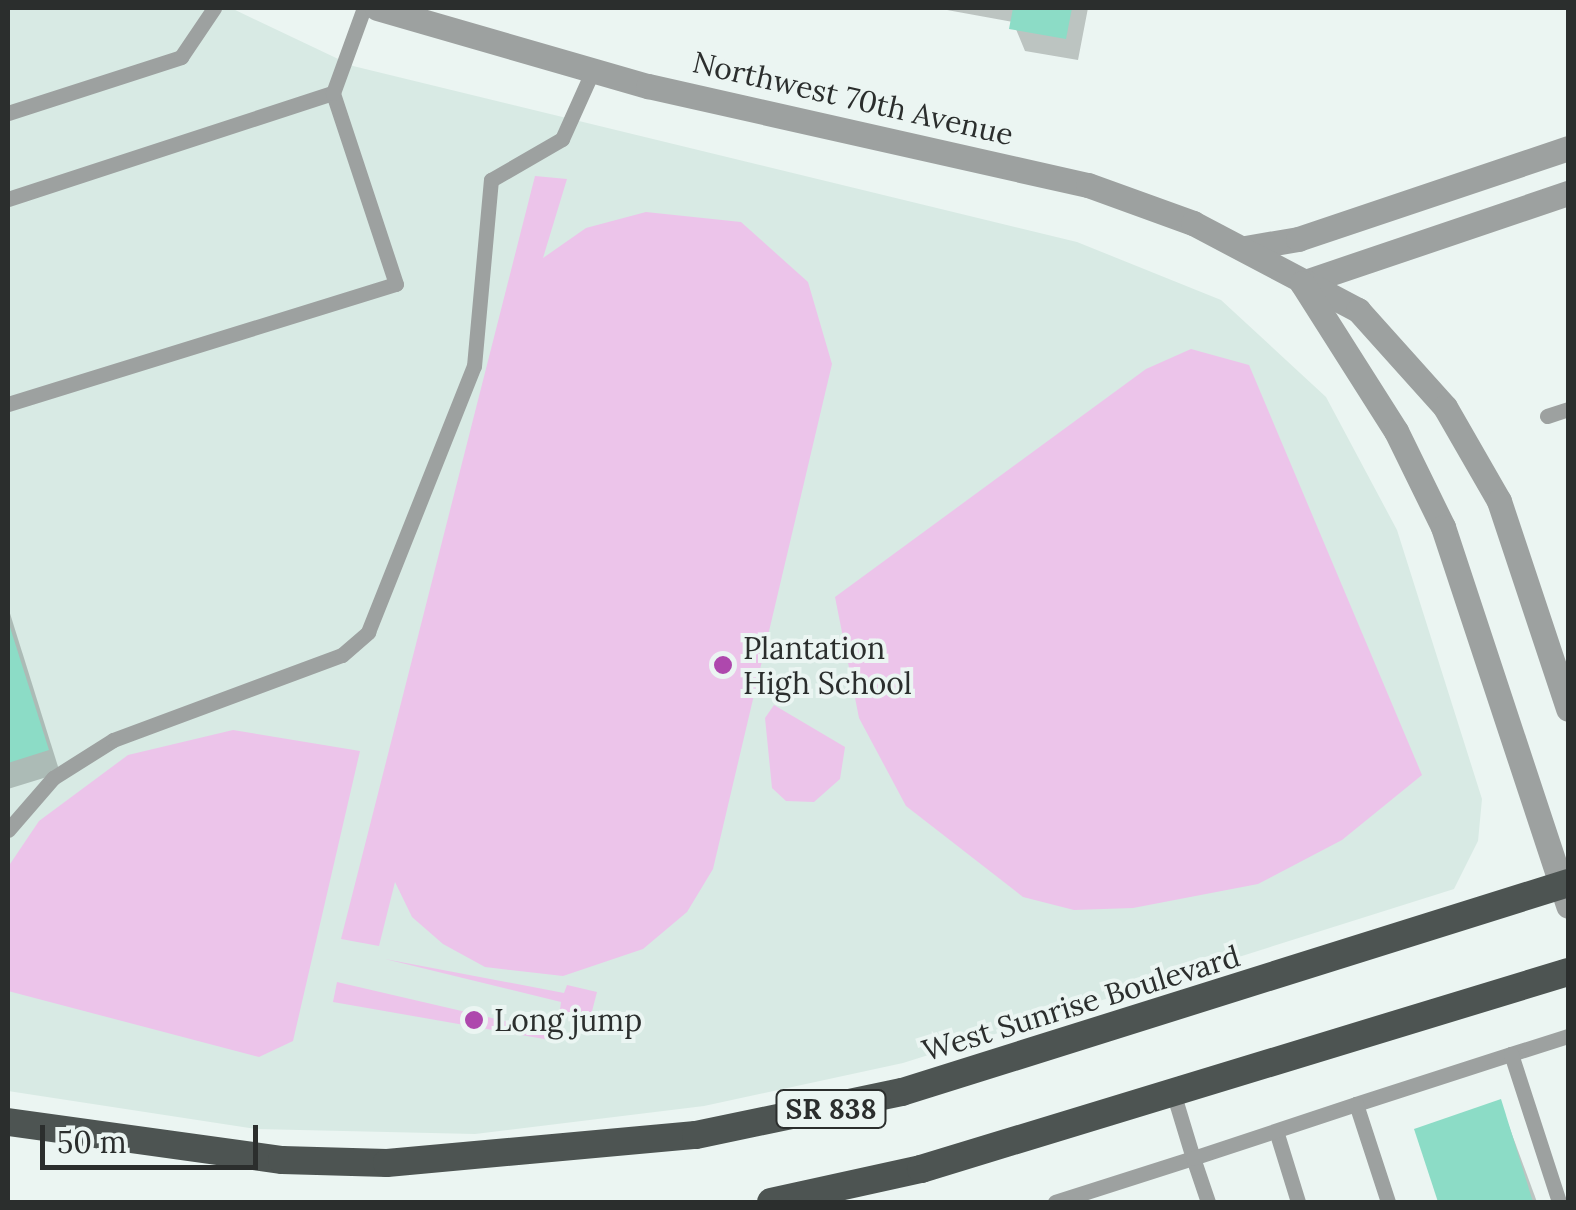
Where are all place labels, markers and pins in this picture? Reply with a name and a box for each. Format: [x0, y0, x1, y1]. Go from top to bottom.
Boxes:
place label: Plantation High School [743, 630, 912, 700]
marker: Plantation High School [712, 654, 734, 676]
place label: Long jump [494, 1002, 642, 1038]
marker: Long jump [463, 1009, 485, 1031]

